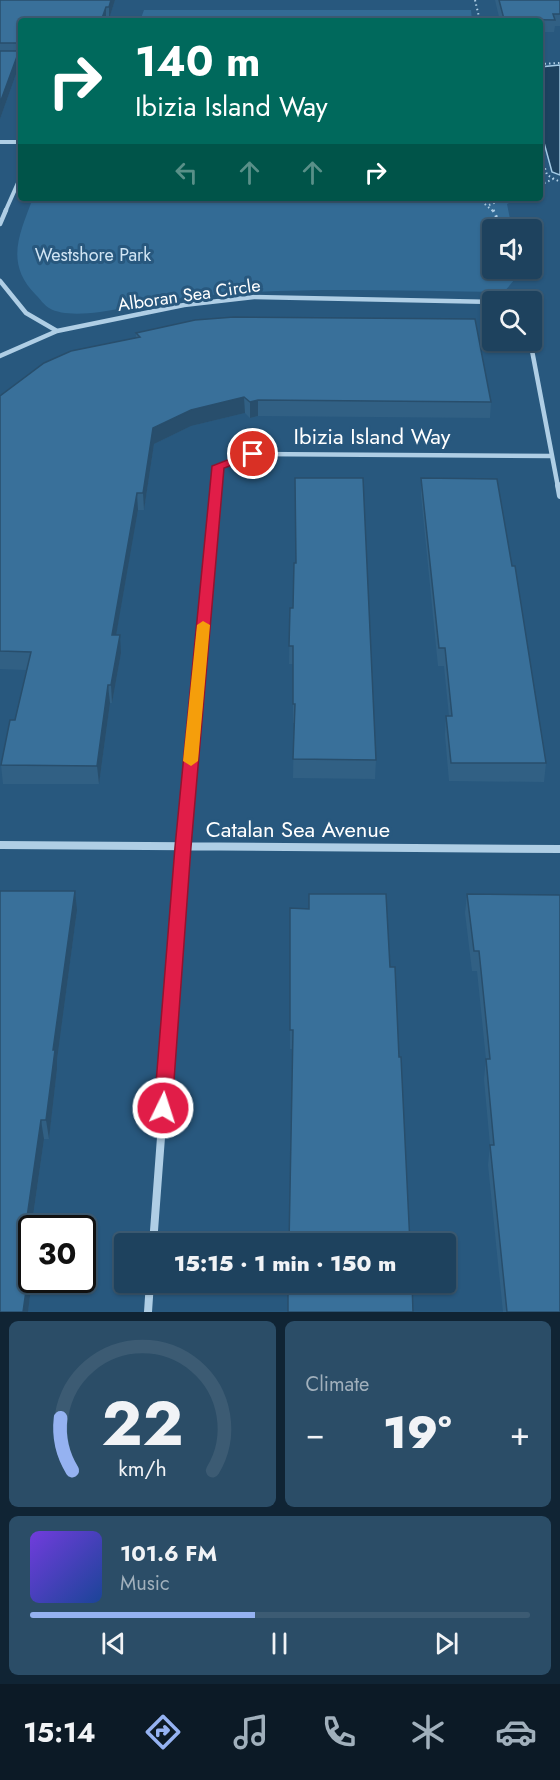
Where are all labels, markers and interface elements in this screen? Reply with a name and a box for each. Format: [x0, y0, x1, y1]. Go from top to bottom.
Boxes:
text: 140 m [135, 31, 261, 92]
icon: right [36, 42, 114, 120]
text: Ibizia Island Way [135, 87, 328, 126]
icon: left [170, 156, 203, 189]
icon: ahead [233, 156, 266, 189]
icon: ahead [296, 156, 329, 189]
icon: right [359, 156, 392, 189]
map controls [482, 219, 542, 351]
button: sound [482, 219, 542, 279]
park label: Westshore Park [35, 242, 151, 268]
street label: Alboran Sea Circle [116, 272, 262, 318]
button: search [482, 291, 542, 351]
street label: Ibizia Island Way [294, 420, 451, 452]
pin [227, 428, 278, 479]
icon: arrive [236, 437, 269, 470]
street label: Catalan Sea Avenue [206, 813, 390, 845]
position arrow [131, 1076, 195, 1140]
speed limit sign: 30 [18, 1215, 96, 1293]
text: 15:15 · 1 min · 150 m [174, 1247, 396, 1279]
text: Climate [306, 1370, 369, 1399]
text: 22 [101, 1378, 183, 1468]
text: 19° [383, 1400, 452, 1465]
text: − [306, 1410, 325, 1457]
text: + [510, 1410, 530, 1457]
text: km/h [118, 1453, 166, 1484]
text: 101.6 FM [120, 1537, 217, 1569]
text: Music [120, 1569, 170, 1598]
icon: previous [97, 1627, 130, 1660]
icon: pause [263, 1627, 296, 1660]
icon: next [430, 1627, 463, 1660]
icon: directions [142, 1711, 184, 1753]
icon: music [230, 1711, 272, 1753]
icon: phone [318, 1711, 360, 1753]
icon: climate [407, 1711, 449, 1753]
icon: car [495, 1711, 537, 1753]
text: 15:14 [23, 1713, 96, 1752]

